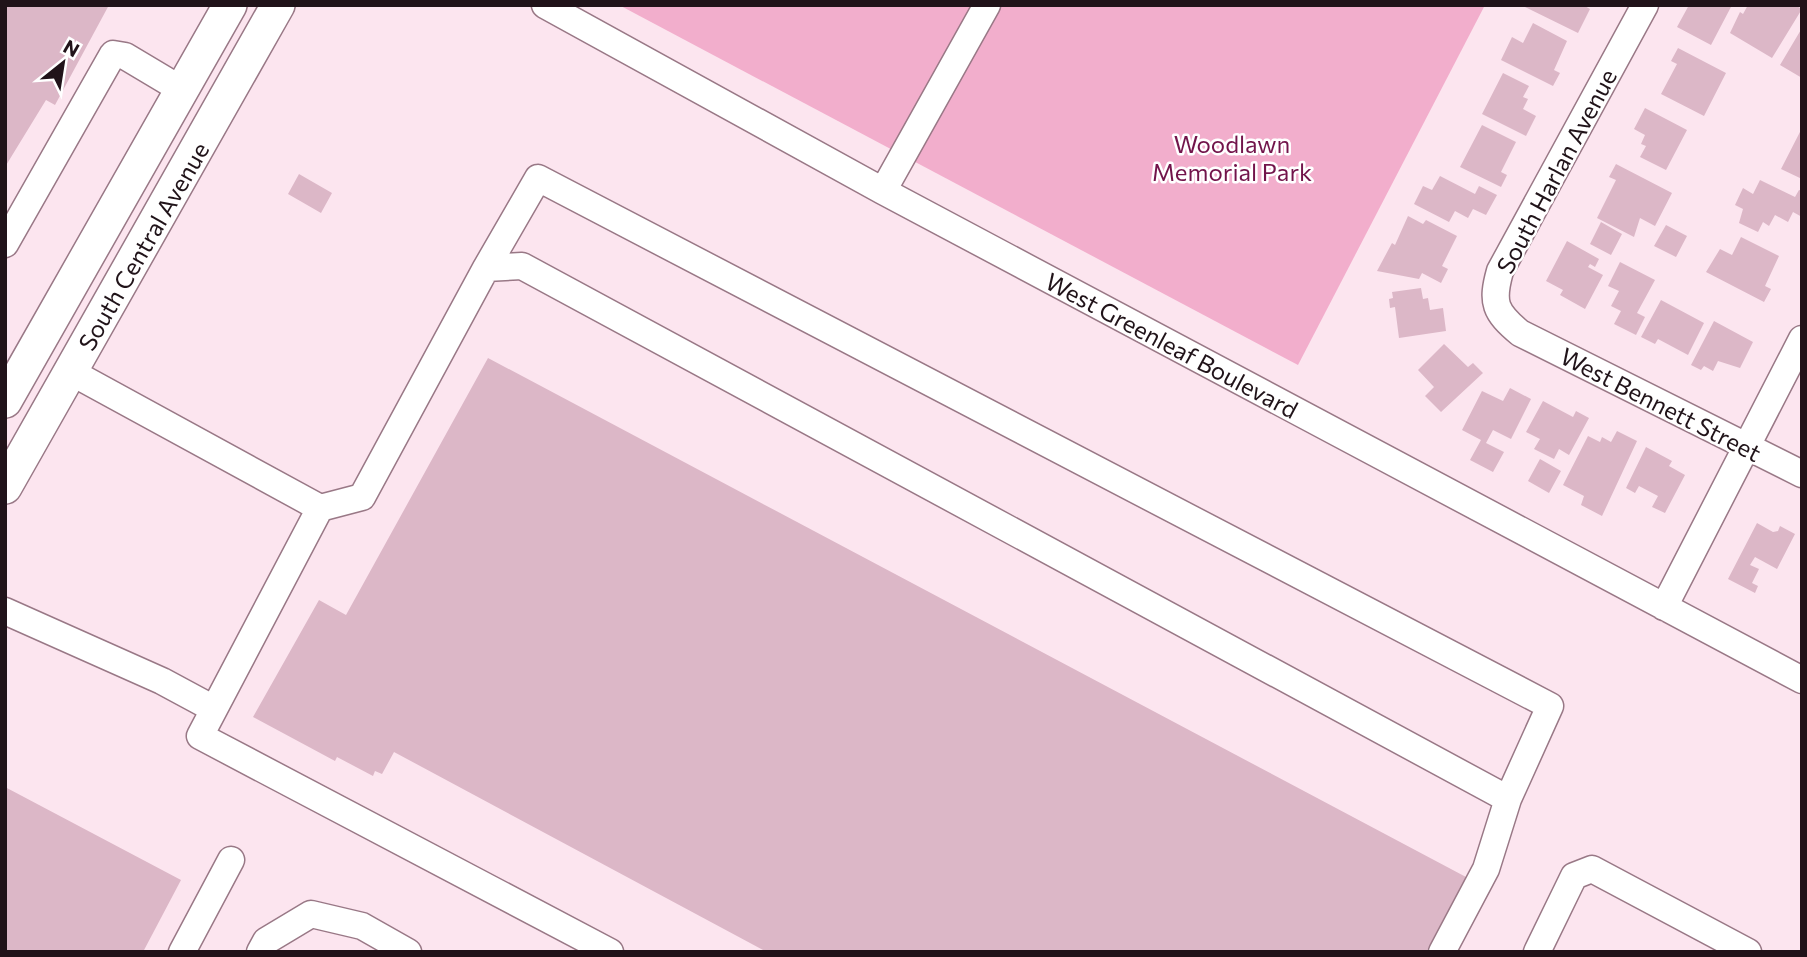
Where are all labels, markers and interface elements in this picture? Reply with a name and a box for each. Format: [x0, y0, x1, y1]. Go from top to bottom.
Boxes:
north arrow [28, 28, 98, 98]
text: N [60, 34, 84, 61]
street label: South Harlan Avenue [1490, 64, 1622, 278]
park label: Woodlawn Memorial Park [1152, 129, 1312, 186]
street label: South Central Avenue [72, 137, 214, 355]
street label: West Greenleaf Boulevard [1041, 266, 1303, 424]
street label: West Bennett Street [1556, 341, 1766, 467]

